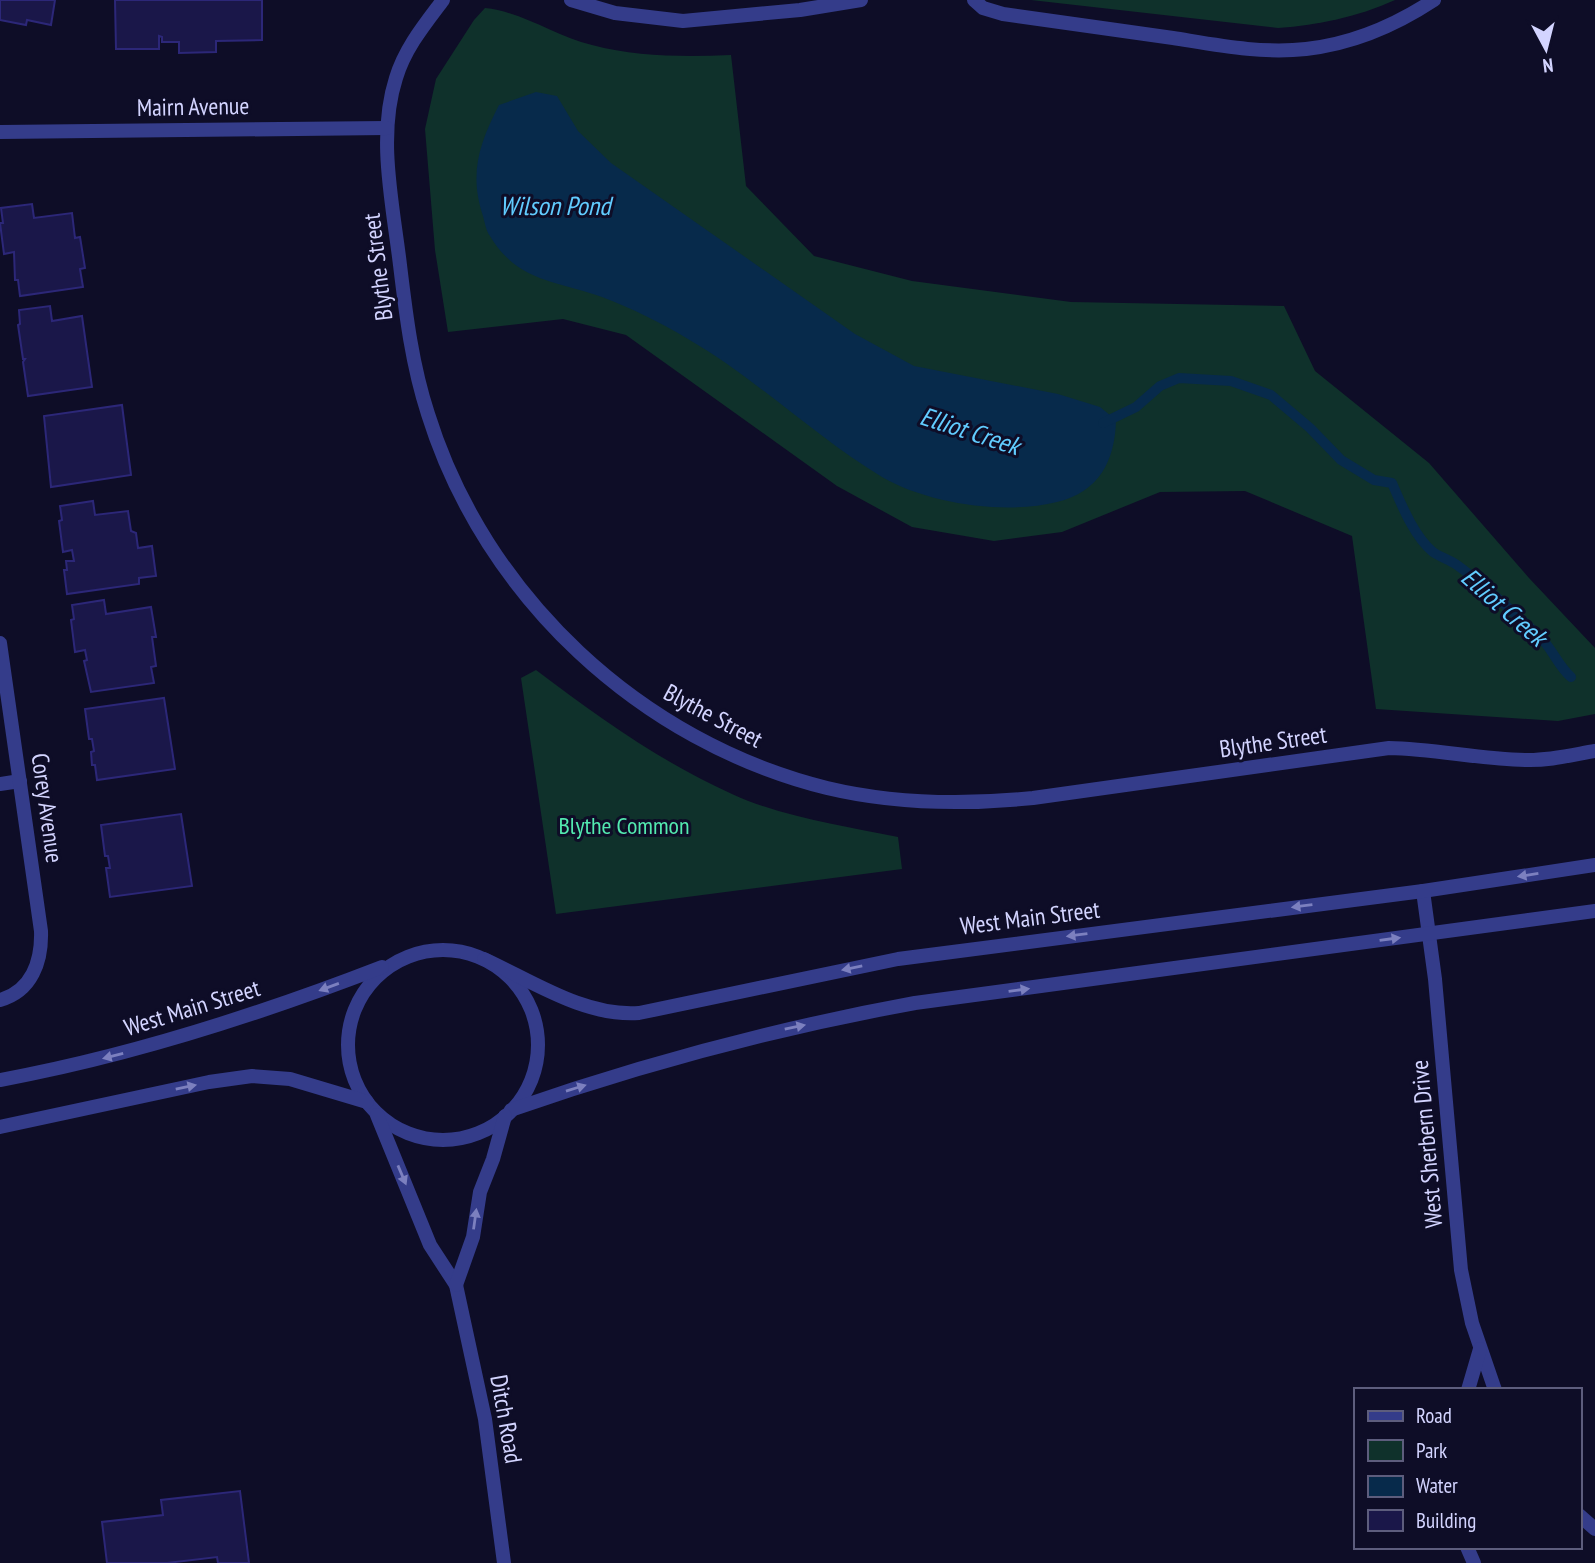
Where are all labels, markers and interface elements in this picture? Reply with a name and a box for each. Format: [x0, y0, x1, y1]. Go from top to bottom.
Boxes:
north arrow [1511, 14, 1581, 84]
text: N [1542, 53, 1555, 78]
street label: Mairn Avenue [137, 90, 249, 123]
water label: Wilson Pond [500, 189, 614, 222]
street label: Blythe Street [356, 211, 399, 322]
water label: Elliot Creek [916, 399, 1027, 463]
water label: Elliot Creek [1455, 560, 1556, 655]
street label: Blythe Street [658, 677, 768, 755]
street label: Blythe Street [1217, 719, 1329, 764]
street label: Corey Avenue [24, 751, 71, 865]
park label: Blythe Common [559, 810, 689, 841]
one-way arrow [1516, 870, 1538, 881]
street label: West Main Street [958, 894, 1102, 941]
one-way arrow [1291, 901, 1313, 912]
one-way arrow [1065, 929, 1087, 940]
one-way arrow [1379, 934, 1401, 945]
one-way arrow [841, 963, 863, 974]
street label: West Main Street [120, 972, 264, 1043]
one-way arrow [319, 982, 340, 993]
one-way arrow [1008, 984, 1030, 995]
one-way arrow [784, 1021, 806, 1032]
one-way arrow [102, 1050, 124, 1061]
street label: West Sherbern Drive [1404, 1059, 1449, 1229]
one-way arrow [175, 1081, 197, 1092]
one-way arrow [566, 1083, 587, 1093]
one-way arrow [396, 1165, 408, 1185]
one-way arrow [470, 1208, 481, 1230]
street label: Ditch Road [483, 1372, 530, 1466]
legend [1354, 1388, 1581, 1549]
text: Road [1416, 1402, 1452, 1429]
text: Park [1416, 1437, 1447, 1464]
text: Water [1416, 1472, 1458, 1499]
text: Building [1416, 1507, 1476, 1534]

